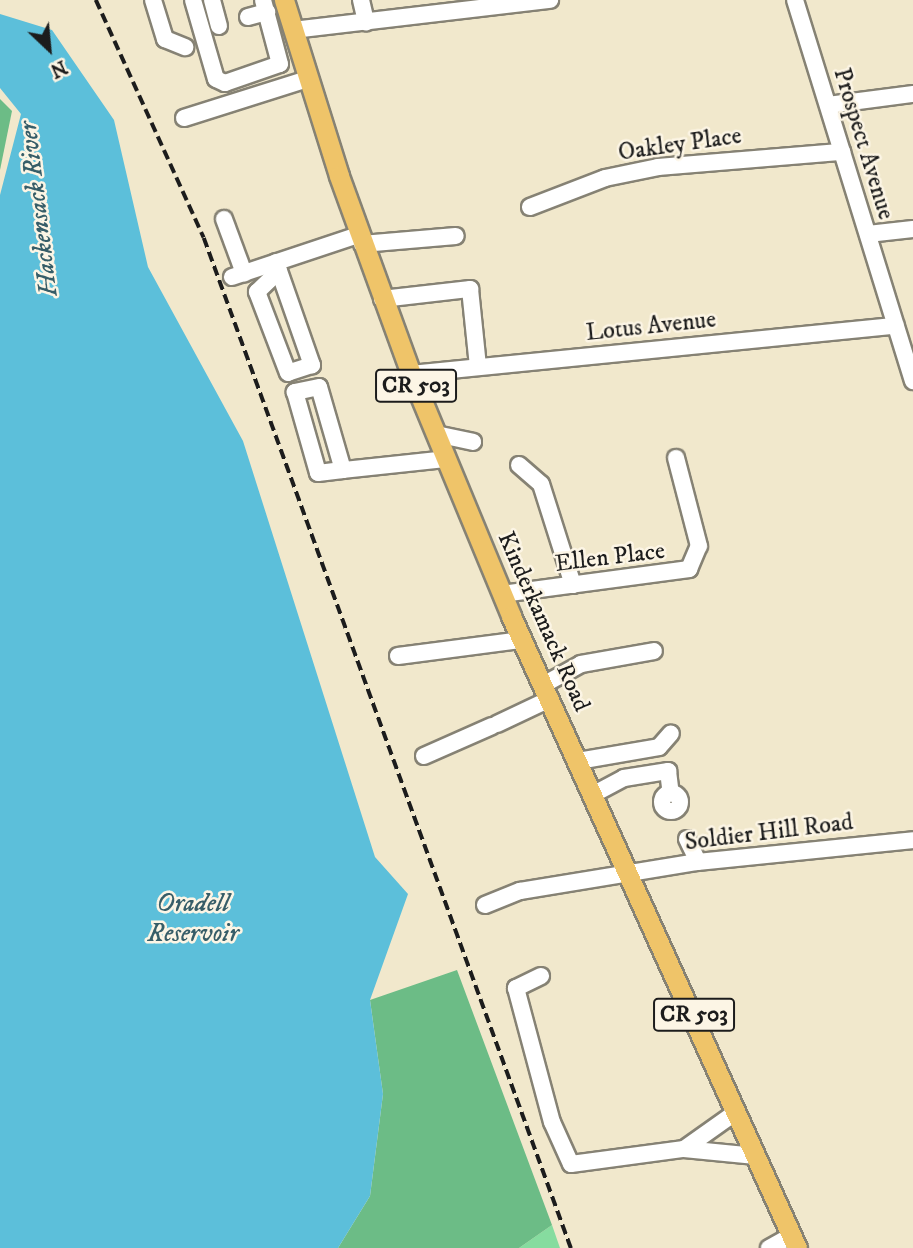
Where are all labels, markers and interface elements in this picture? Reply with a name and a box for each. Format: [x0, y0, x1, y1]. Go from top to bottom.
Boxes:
north arrow [14, 14, 84, 84]
text: N [46, 55, 70, 82]
street label: Prospect Avenue [826, 65, 900, 223]
water label: Hackensack River [13, 120, 65, 298]
street label: Oakley Place [617, 122, 743, 168]
street label: Lotus Avenue [585, 306, 717, 348]
road number: CR 503 [374, 366, 458, 406]
street label: Kinderkamack Road [490, 528, 596, 716]
street label: Ellen Place [553, 537, 667, 579]
street label: Soldier Hill Road [683, 808, 855, 858]
water label: Oradell Reservoir [148, 888, 238, 950]
road number: CR 503 [652, 996, 736, 1034]

